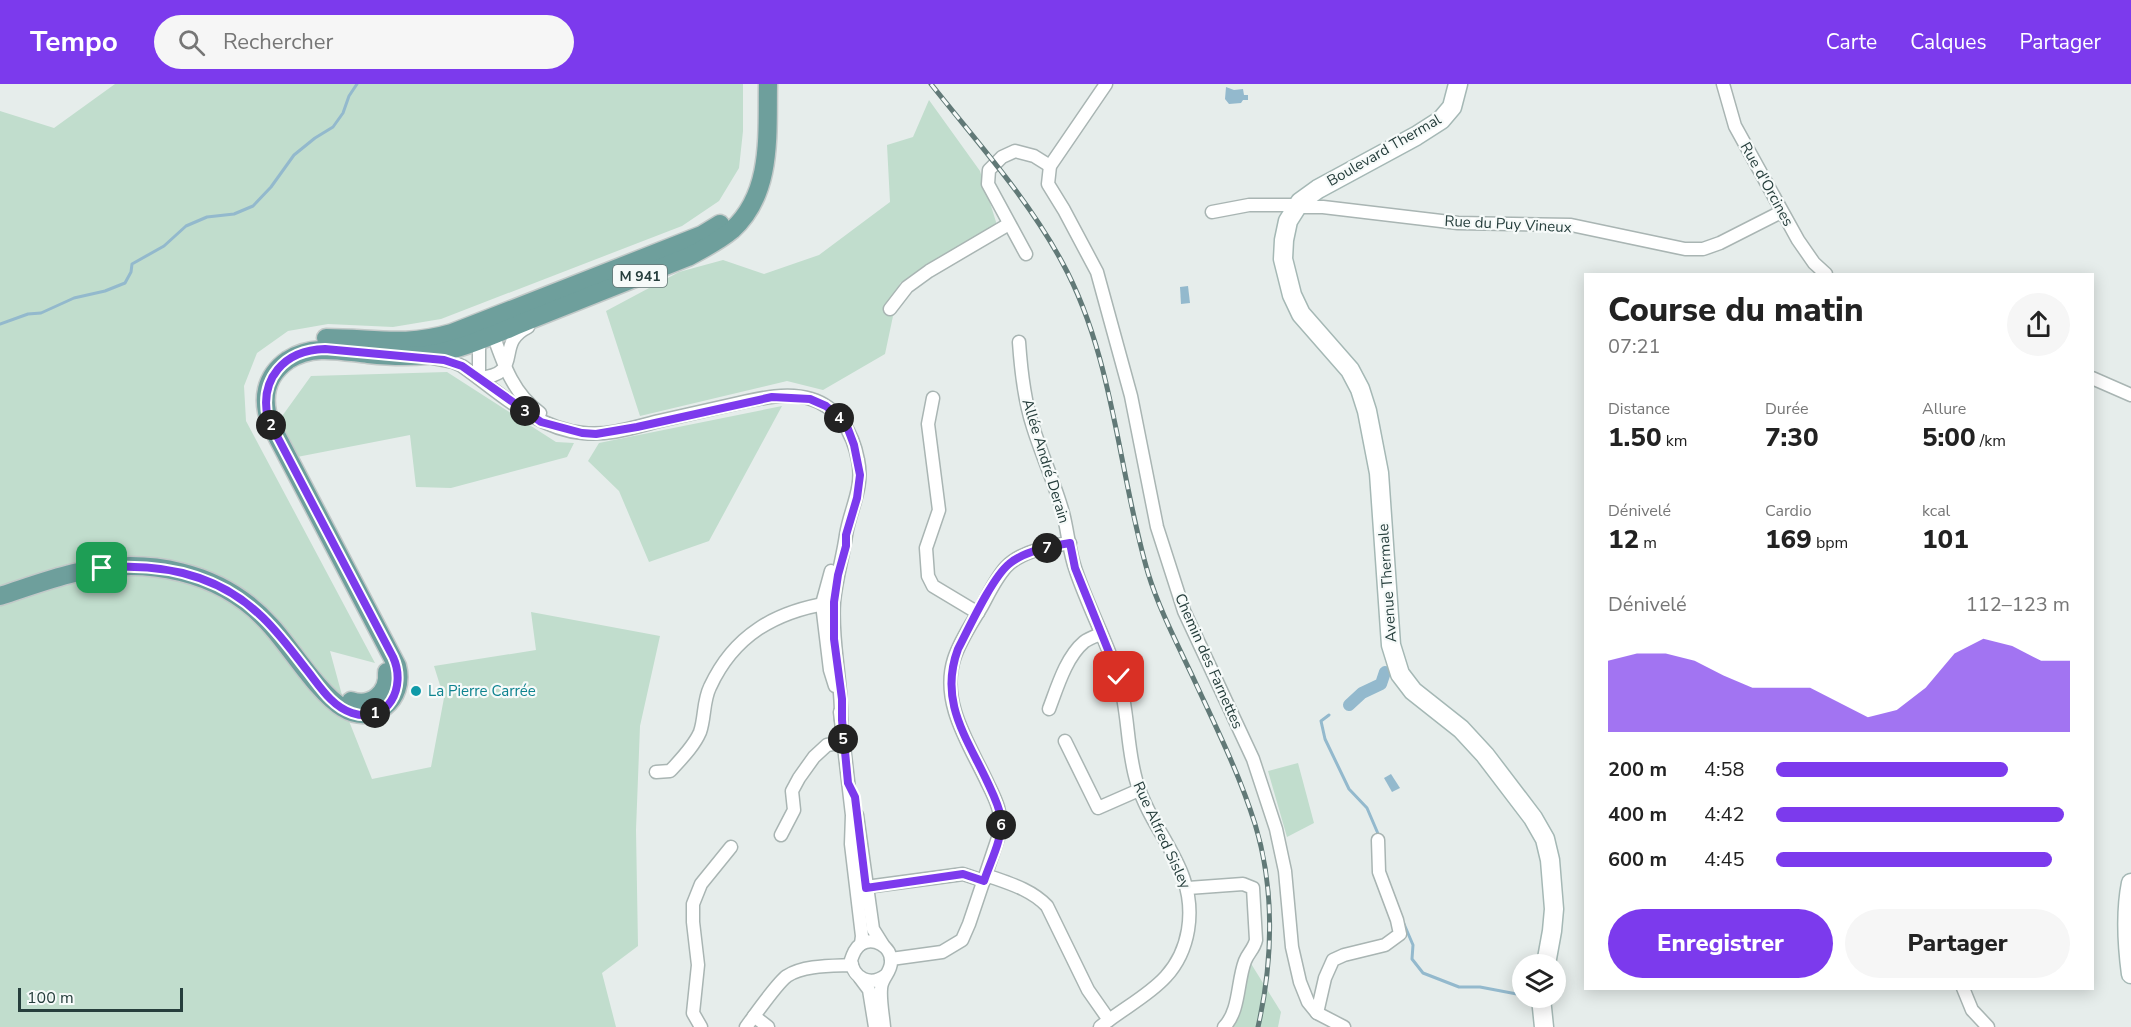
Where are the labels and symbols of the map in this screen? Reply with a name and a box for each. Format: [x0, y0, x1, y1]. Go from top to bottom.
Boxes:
street label: Boulevard Thermal [1323, 109, 1445, 191]
street label: Rue d'Orcines [1736, 138, 1798, 230]
street label: Rue du Puy Vineux [1444, 211, 1572, 237]
road number: M 941 [613, 265, 667, 287]
pin: 3 [510, 396, 540, 426]
street label: Allée André Derain [1018, 396, 1074, 526]
pin: 4 [824, 403, 854, 433]
pin: 2 [256, 410, 286, 440]
street label: Avenue Thermale [1373, 523, 1401, 643]
pin: 7 [1032, 533, 1062, 563]
pin [76, 542, 127, 593]
street label: Chemin des Farnettes [1170, 590, 1248, 732]
pin [1093, 651, 1144, 702]
place label: La Pierre Carrée [428, 681, 536, 701]
marker: La Pierre Carrée [409, 684, 423, 698]
pin: 1 [360, 698, 390, 728]
pin: 5 [828, 724, 858, 754]
street label: Rue Alfred Sisley [1128, 778, 1196, 892]
pin: 6 [986, 810, 1016, 840]
scale bar [18, 985, 183, 1012]

